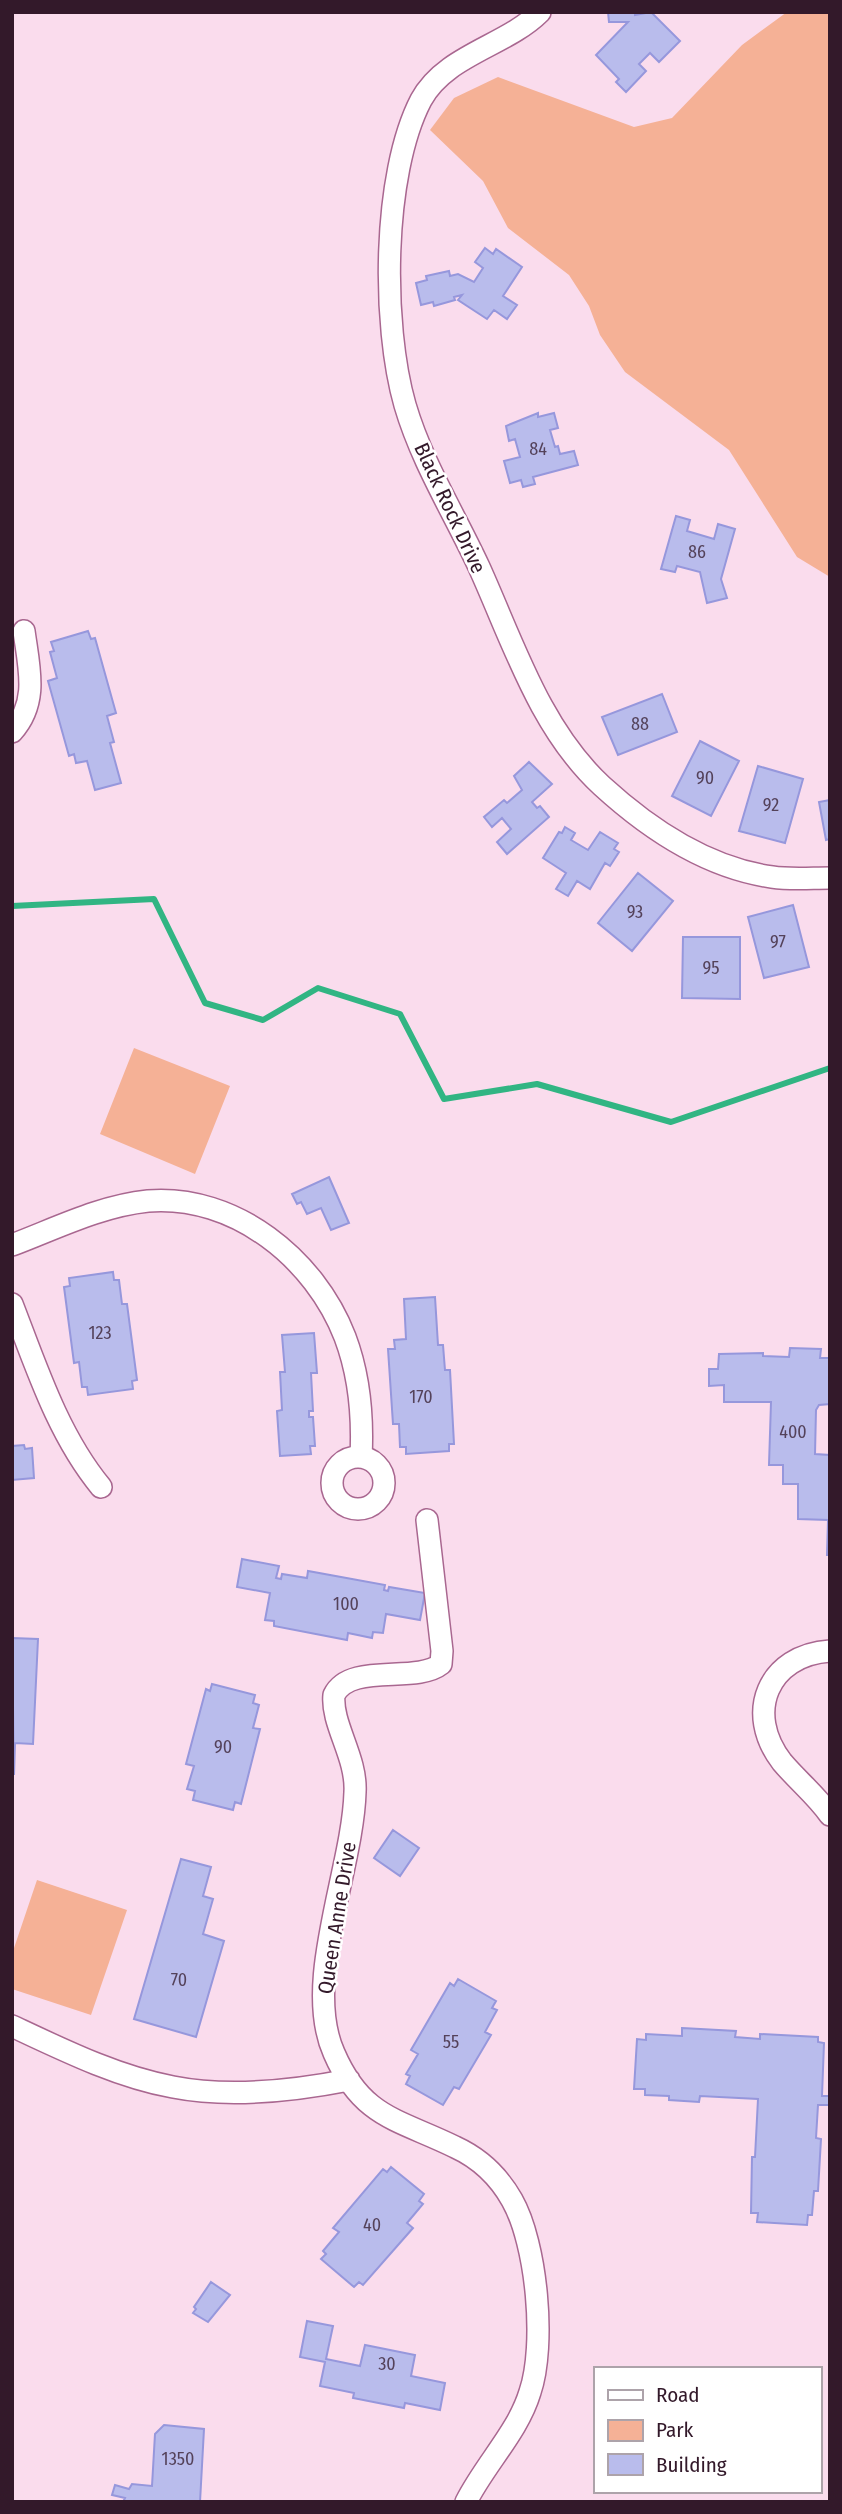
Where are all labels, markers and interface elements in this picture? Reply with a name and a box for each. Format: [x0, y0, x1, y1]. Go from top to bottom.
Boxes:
street label: Black Rock Drive [408, 438, 492, 578]
house number: 84 [529, 438, 547, 460]
house number: 86 [688, 541, 706, 563]
house number: 88 [631, 713, 649, 735]
house number: 90 [696, 767, 714, 789]
house number: 92 [763, 794, 779, 816]
house number: 93 [627, 901, 643, 923]
house number: 97 [770, 931, 786, 953]
house number: 95 [702, 957, 720, 979]
house number: 123 [88, 1322, 112, 1344]
house number: 170 [409, 1386, 433, 1408]
house number: 400 [779, 1421, 807, 1443]
house number: 100 [333, 1593, 359, 1615]
house number: 90 [214, 1736, 232, 1758]
street label: Queen Anne Drive [312, 1840, 362, 1996]
house number: 70 [171, 1969, 187, 1991]
house number: 55 [443, 2031, 459, 2053]
house number: 40 [363, 2214, 381, 2236]
house number: 30 [378, 2353, 396, 2375]
legend [594, 2367, 821, 2493]
text: Road [656, 2382, 700, 2408]
text: Park [656, 2417, 694, 2443]
house number: 1350 [162, 2448, 194, 2470]
text: Building [656, 2452, 727, 2478]

